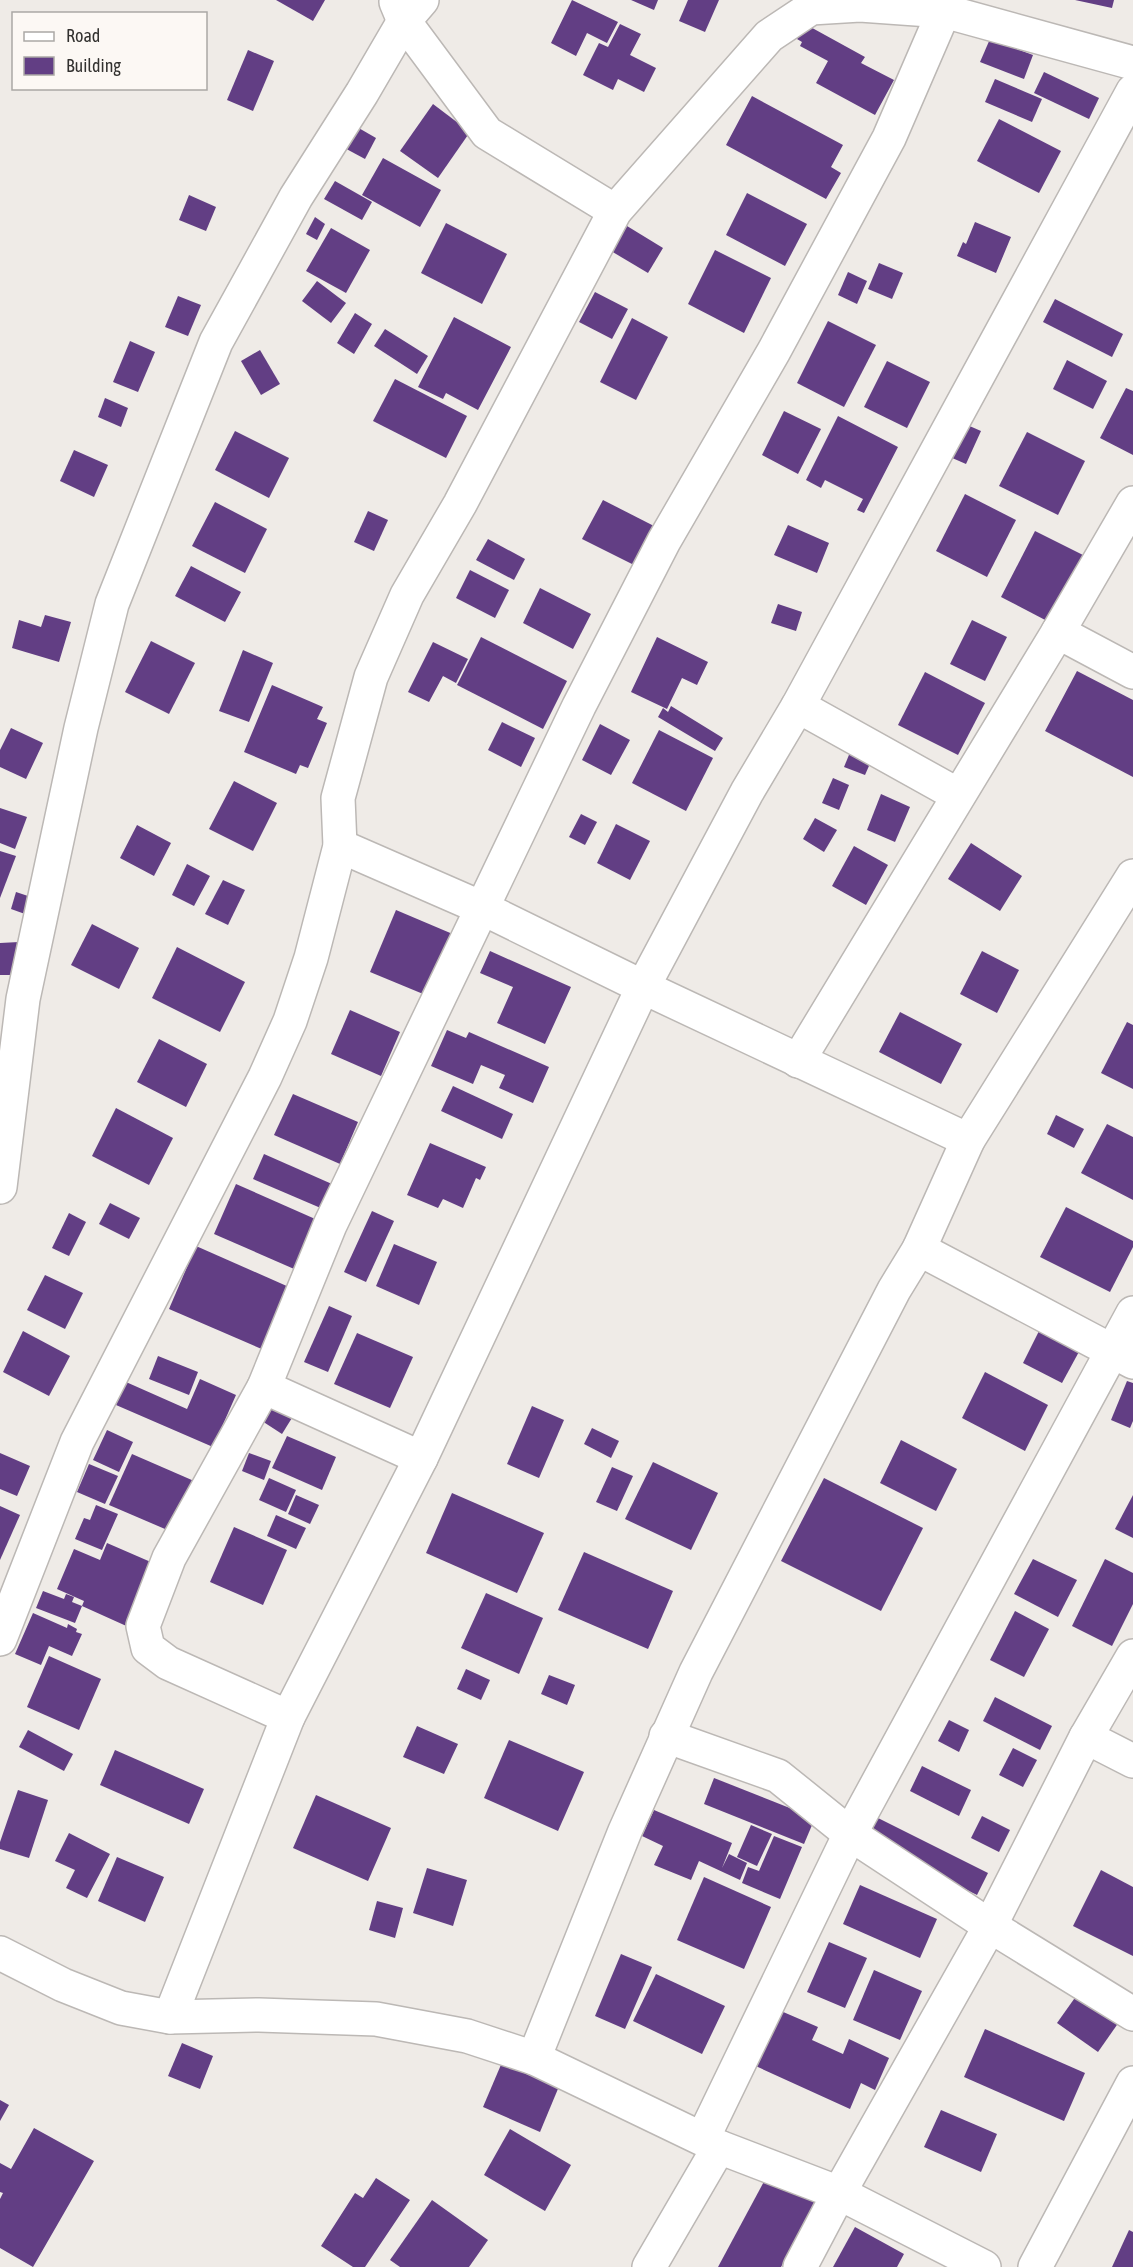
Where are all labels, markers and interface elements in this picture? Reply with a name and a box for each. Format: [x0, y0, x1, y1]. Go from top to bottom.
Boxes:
legend [12, 12, 207, 90]
text: Road [66, 25, 100, 46]
text: Building [66, 55, 121, 76]

